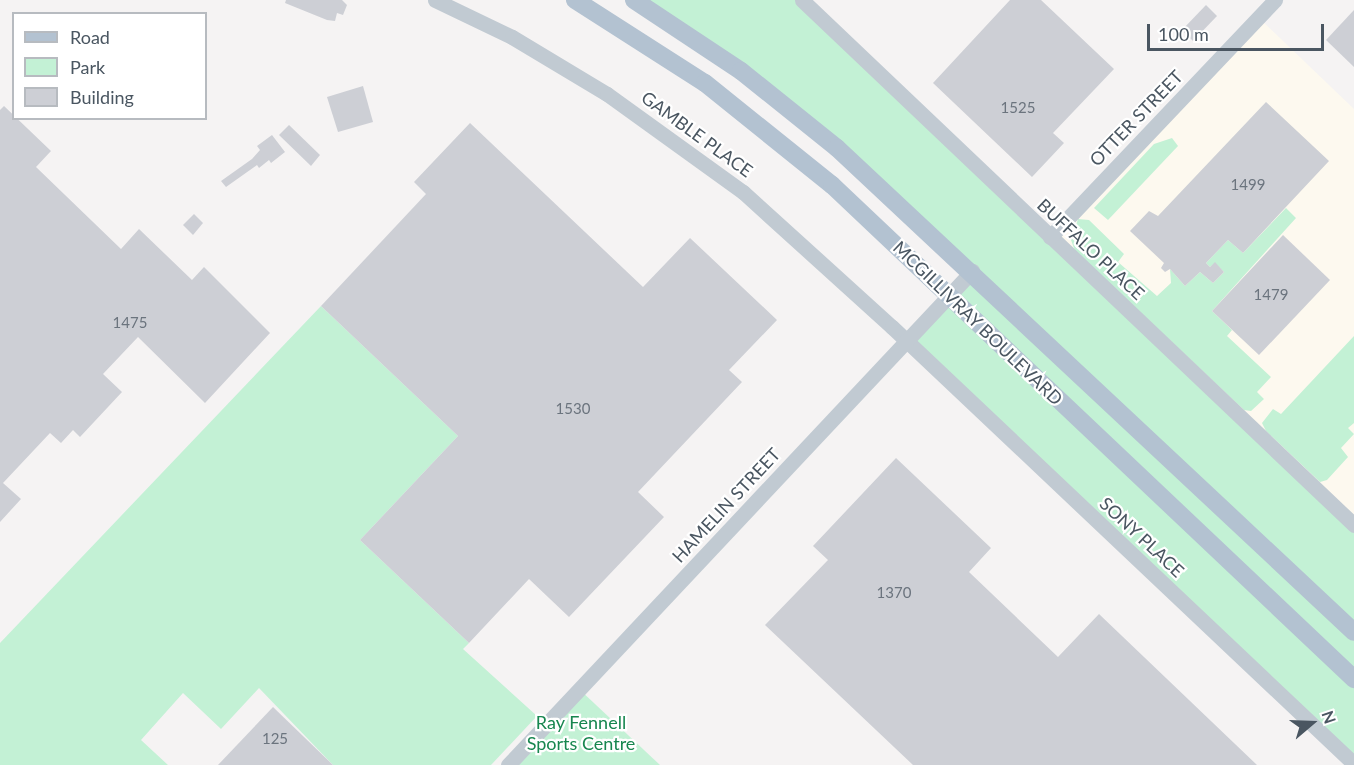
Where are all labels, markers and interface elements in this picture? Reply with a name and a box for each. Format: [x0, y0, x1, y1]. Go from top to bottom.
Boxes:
legend [12, 12, 207, 120]
scale bar [1150, 12, 1327, 50]
text: 100 m [1158, 23, 1209, 45]
text: Road [70, 26, 110, 48]
text: Park [70, 56, 105, 78]
street label: OTTER STREET [1085, 66, 1187, 170]
text: Building [70, 86, 134, 108]
street label: GAMBLE PLACE [637, 86, 757, 182]
house number: 1525 [1001, 99, 1035, 117]
house number: 1499 [1231, 176, 1265, 194]
street label: BUFFALO PLACE [1033, 194, 1149, 304]
street label: MCGILLIVRAY BOULEVARD [889, 236, 1067, 410]
house number: 1479 [1254, 286, 1288, 304]
house number: 1475 [113, 314, 147, 332]
house number: 1530 [556, 400, 590, 418]
street label: HAMELIN STREET [667, 443, 785, 567]
street label: SONY PLACE [1095, 492, 1189, 582]
house number: 1370 [877, 584, 911, 602]
north arrow [1282, 693, 1342, 753]
text: N [1319, 708, 1340, 726]
park label: Ray Fennell Sports Centre [527, 712, 635, 754]
house number: 125 [262, 730, 288, 748]

